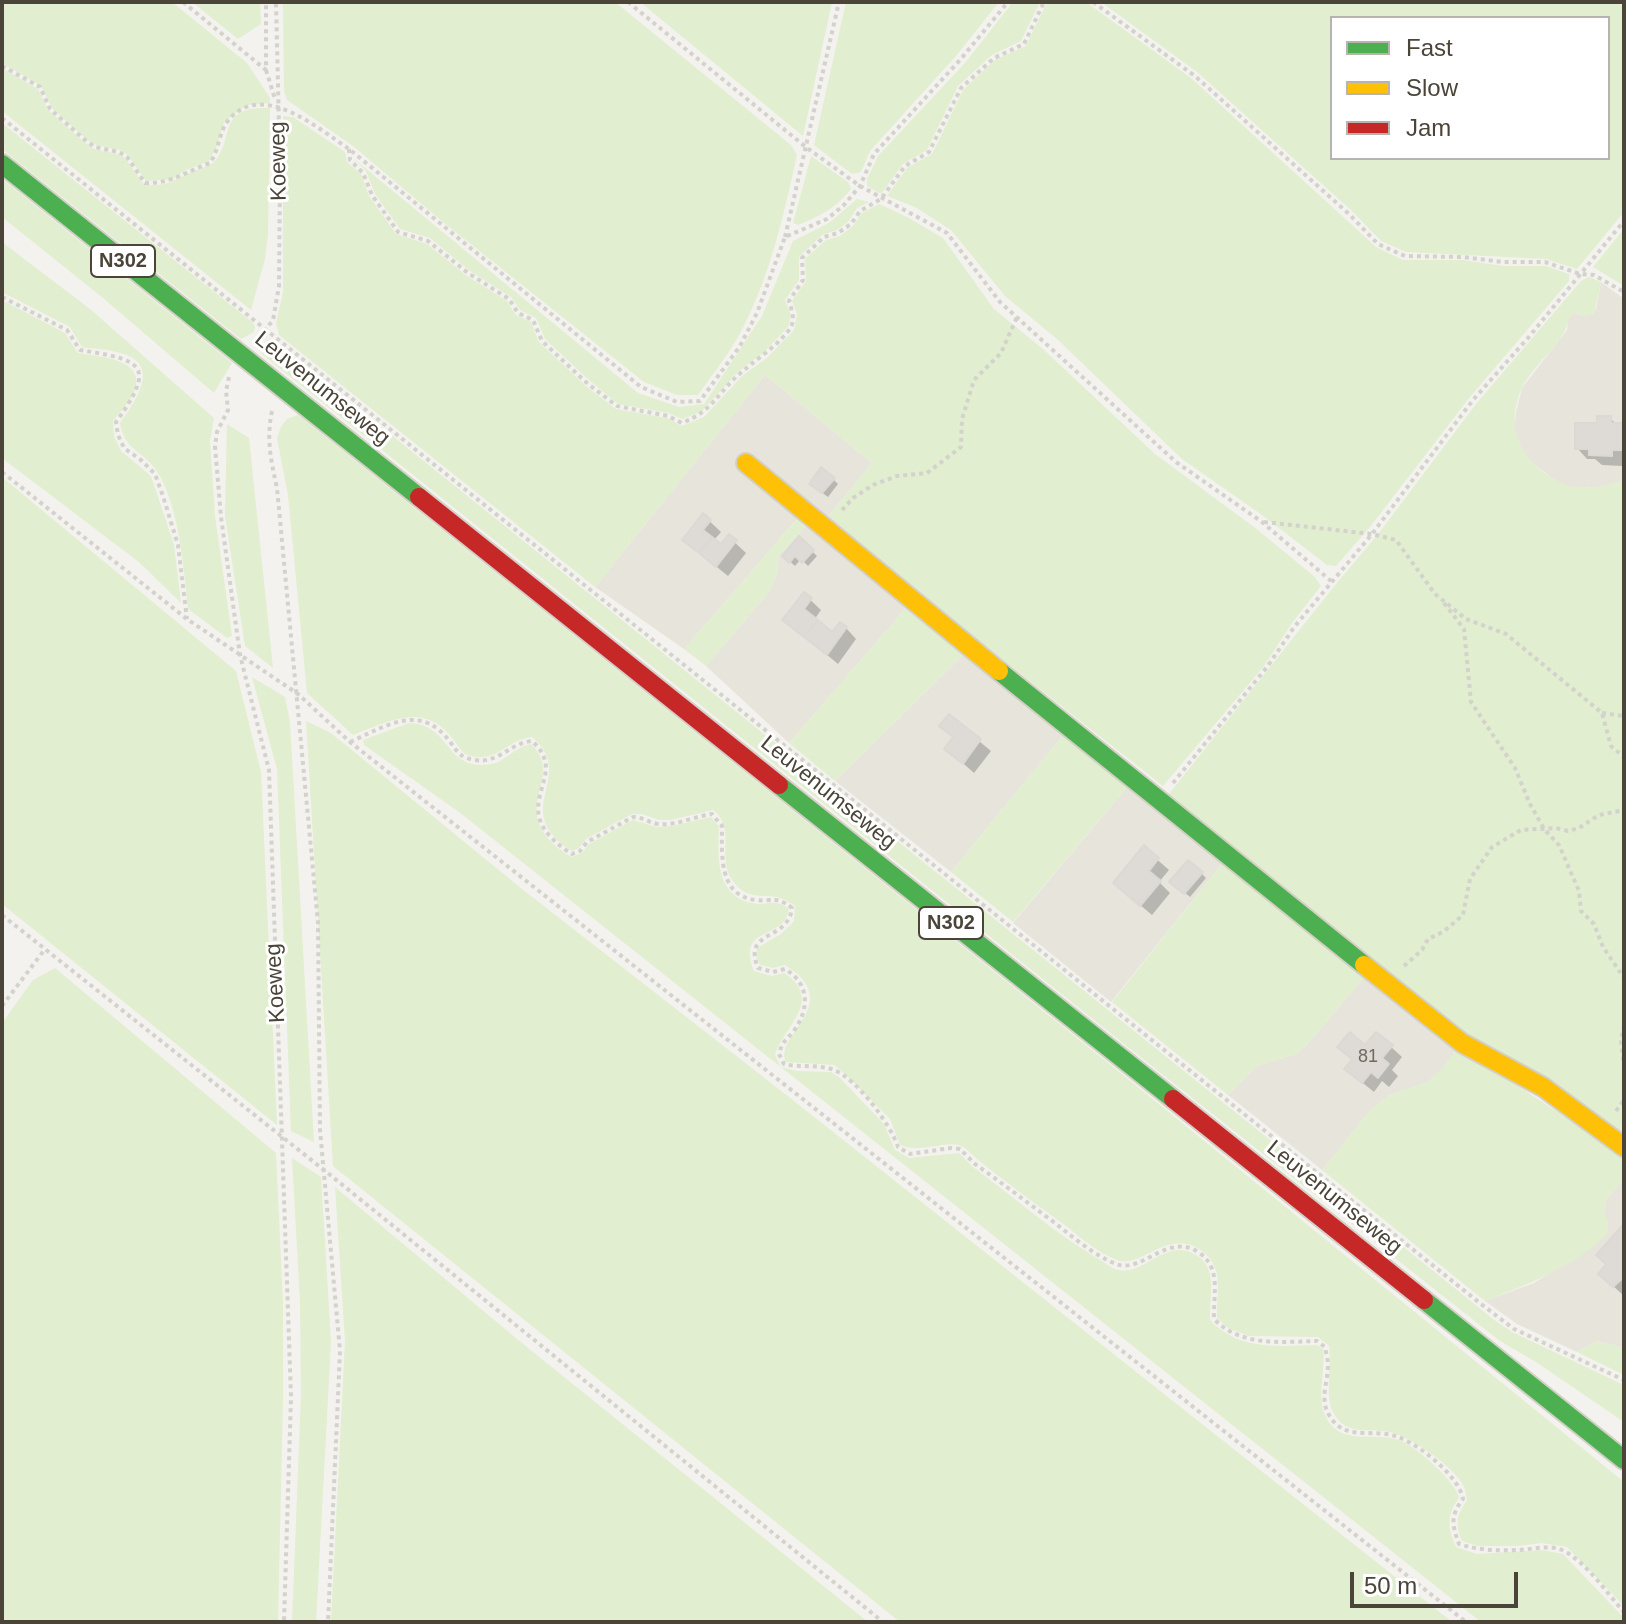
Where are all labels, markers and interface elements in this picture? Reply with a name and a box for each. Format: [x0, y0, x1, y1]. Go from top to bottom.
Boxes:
legend [1330, 16, 1610, 160]
text: Fast [1406, 34, 1453, 61]
text: Slow [1406, 74, 1458, 101]
text: Jam [1406, 114, 1451, 141]
street label: Koeweg [265, 121, 293, 201]
road number: N302 [91, 245, 155, 277]
street label: Leuvenumseweg [249, 326, 395, 452]
street label: Leuvenumseweg [755, 730, 901, 856]
road number: N302 [919, 907, 983, 939]
street label: Koeweg [261, 943, 291, 1023]
house number: 81 [1358, 1046, 1378, 1068]
street label: Leuvenumseweg [1261, 1135, 1407, 1261]
scale bar [1354, 1556, 1522, 1606]
text: 50 m [1364, 1572, 1417, 1599]

